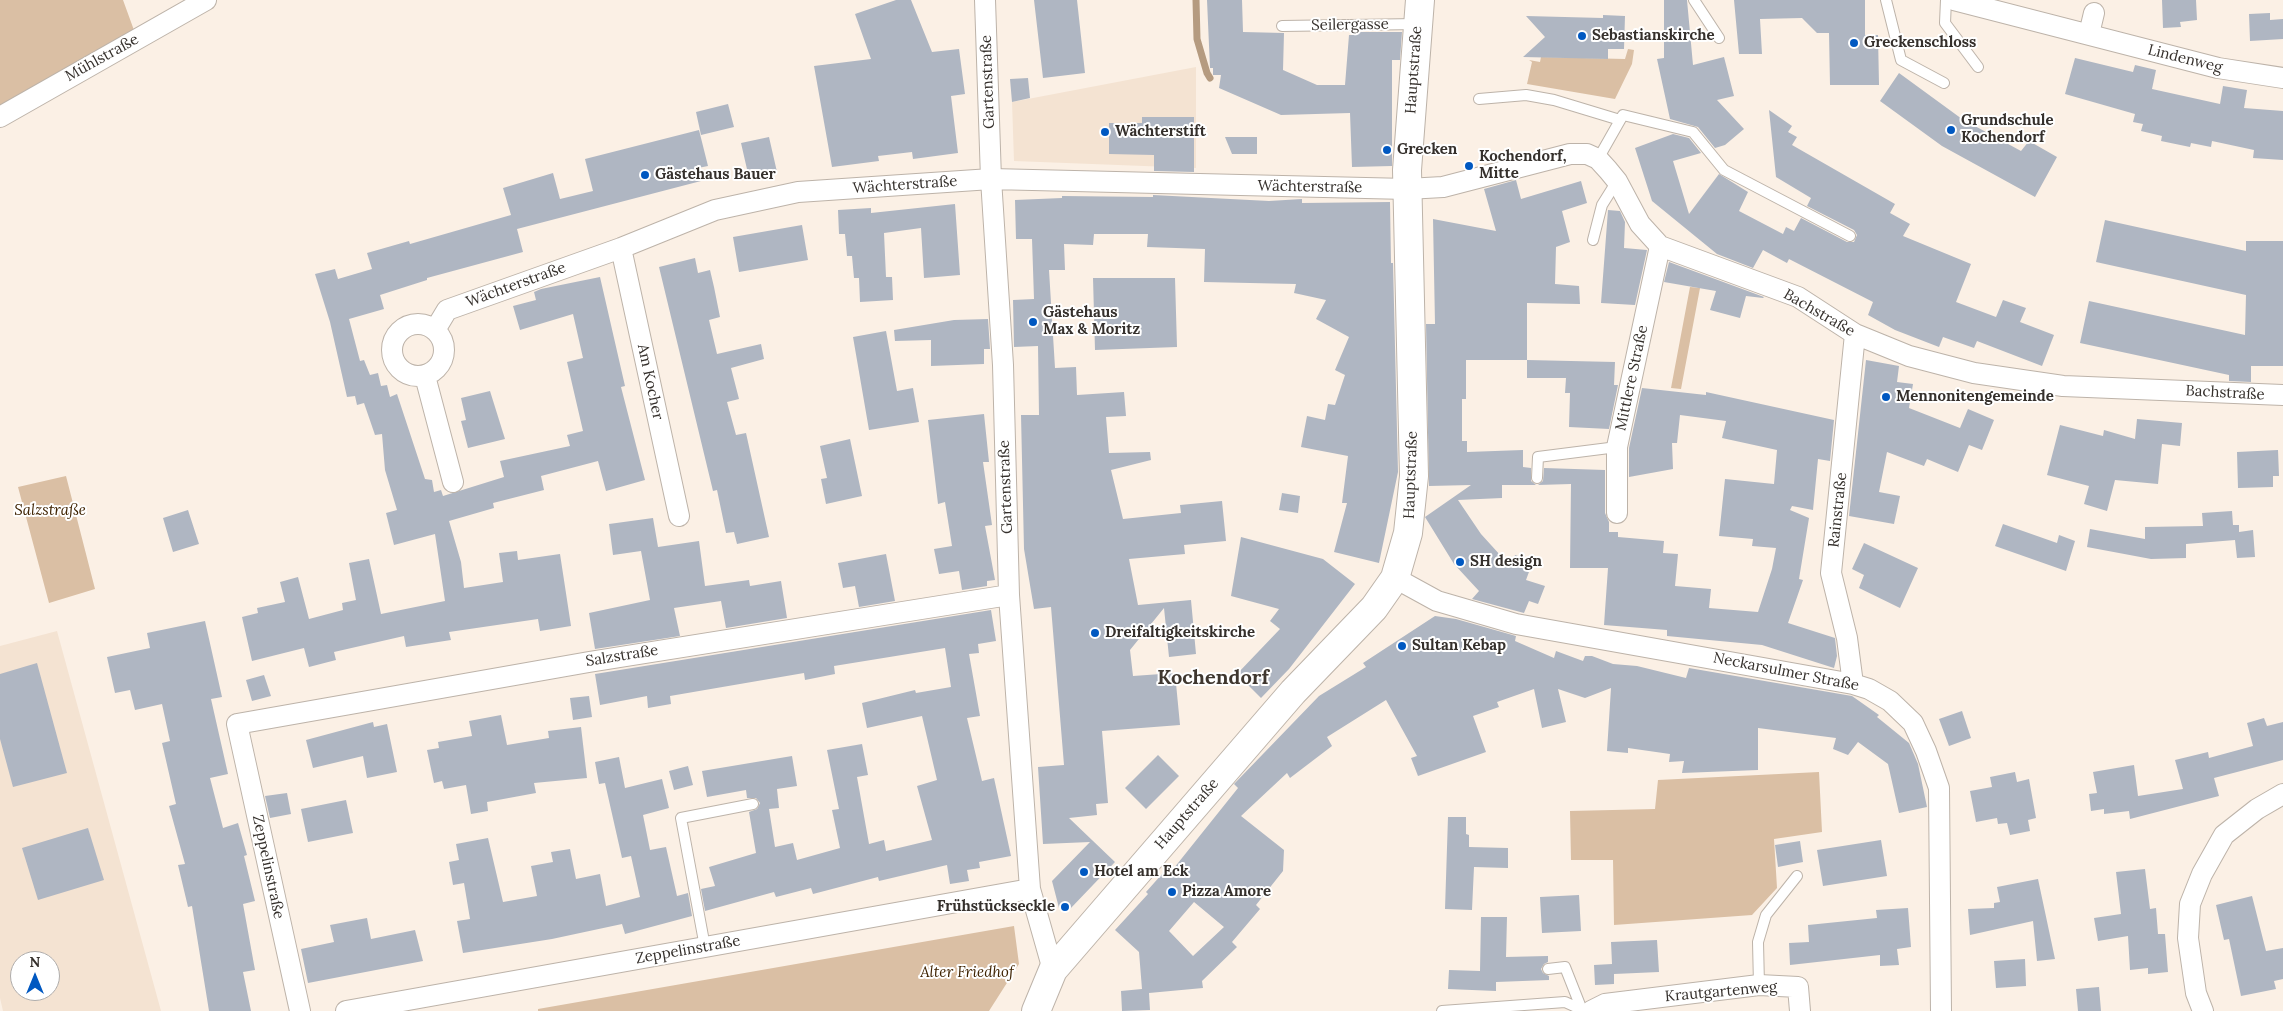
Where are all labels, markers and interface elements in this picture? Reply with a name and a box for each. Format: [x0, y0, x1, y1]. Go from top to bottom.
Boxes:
street label: Seilergasse [1311, 15, 1389, 35]
street label: Hauptstraße [1402, 25, 1426, 115]
place label: Sebastianskirche [1592, 27, 1715, 45]
street label: Mühlstraße [62, 30, 142, 86]
marker: Sebastianskirche [1576, 30, 1588, 42]
place label: Greckenschloss [1864, 34, 1976, 52]
street label: Gartenstraße [977, 35, 999, 129]
marker: Greckenschloss [1848, 37, 1860, 49]
street label: Lindenweg [2146, 41, 2224, 77]
place label: Grundschule Kochendorf [1961, 112, 2054, 147]
place label: Wächterstift [1115, 123, 1206, 141]
marker: Grundschule Kochendorf [1945, 124, 1957, 136]
marker: Wächterstift [1099, 126, 1111, 138]
place label: Grecken [1397, 141, 1457, 159]
marker: Grecken [1381, 144, 1393, 156]
place label: Kochendorf, Mitte [1479, 148, 1566, 183]
marker: Kochendorf, Mitte [1463, 160, 1475, 172]
place label: Gästehaus Bauer [655, 166, 776, 184]
marker: Gästehaus Bauer [639, 169, 651, 181]
street label: Wächterstraße [852, 172, 958, 198]
street label: Wächterstraße [1258, 177, 1362, 197]
street label: Wächterstraße [464, 259, 568, 311]
street label: Bachstraße [1780, 285, 1858, 341]
place label: Gästehaus Max & Moritz [1043, 304, 1140, 339]
marker: Gästehaus Max & Moritz [1027, 316, 1039, 328]
street label: Mittlere Straße [1612, 324, 1652, 432]
street label: Am Kocher [633, 342, 667, 422]
street label: Bachstraße [2185, 382, 2265, 404]
place label: Mennonitengemeinde [1896, 388, 2054, 406]
marker: Mennonitengemeinde [1880, 391, 1892, 403]
street label: Hauptstraße [1400, 431, 1422, 519]
street label: Gartenstraße [995, 440, 1017, 534]
street label: Rainstraße [1825, 471, 1851, 549]
park label: Salzstraße [14, 502, 86, 520]
place label: SH design [1470, 553, 1542, 571]
marker: SH design [1454, 556, 1466, 568]
place label: Dreifaltigkeitskirche [1105, 624, 1255, 642]
marker: Dreifaltigkeitskirche [1089, 627, 1101, 639]
place label: Sultan Kebap [1412, 637, 1506, 655]
marker: Sultan Kebap [1396, 640, 1408, 652]
street label: Salzstraße [584, 641, 660, 671]
street label: Neckarsulmer Straße [1712, 649, 1860, 695]
district label: Kochendorf [1157, 666, 1269, 690]
street label: Hauptstraße [1151, 775, 1223, 853]
street label: Zeppelinstraße [248, 813, 288, 921]
place label: Hotel am Eck [1094, 863, 1189, 881]
marker: Hotel am Eck [1078, 866, 1090, 878]
place label: Pizza Amore [1182, 883, 1271, 901]
marker: Pizza Amore [1166, 886, 1178, 898]
place label: Frühstückseckle [937, 898, 1055, 916]
marker: Frühstückseckle [1059, 901, 1071, 913]
street label: Zeppelinstraße [634, 932, 742, 968]
north arrow [10, 951, 60, 1001]
text: N [30, 953, 40, 971]
park label: Alter Friedhof [920, 964, 1014, 982]
street label: Krautgartenweg [1664, 978, 1778, 1006]

